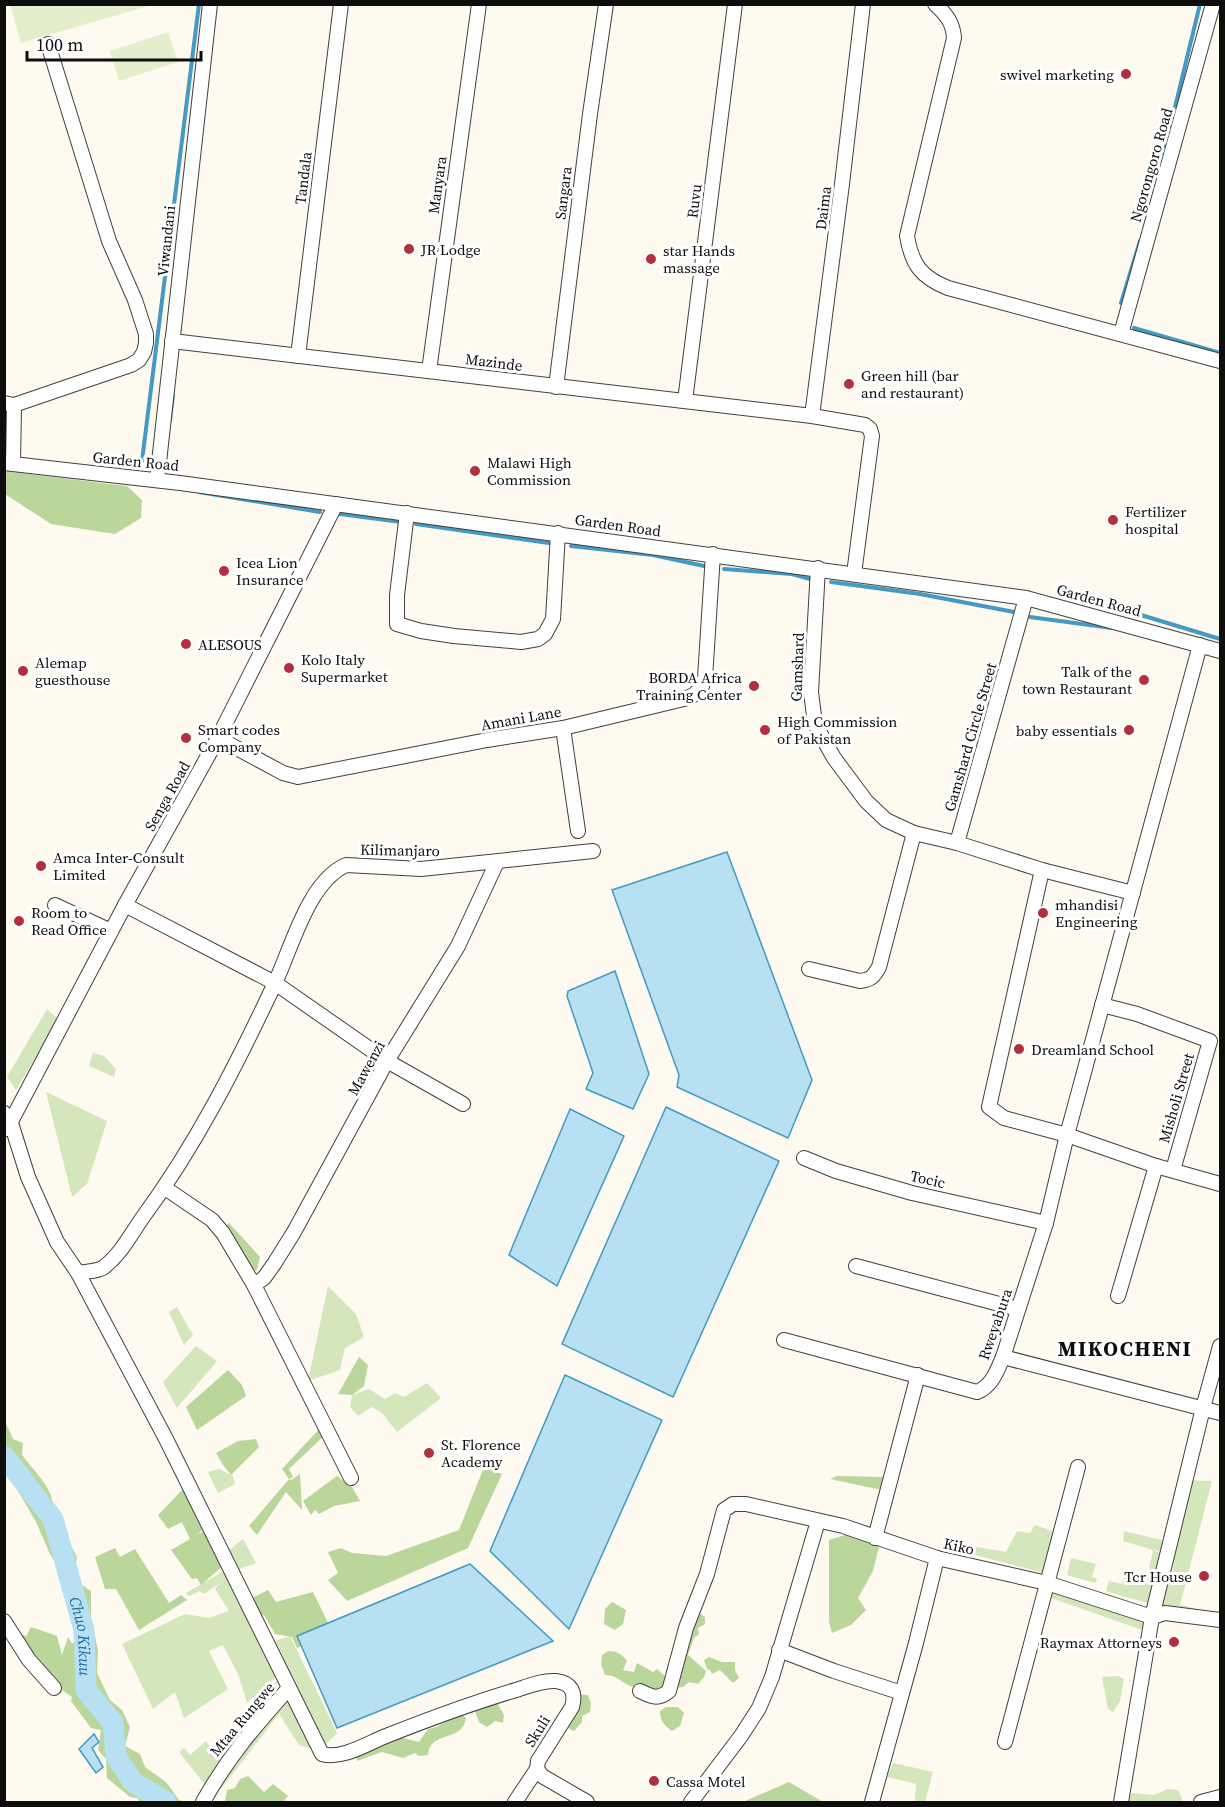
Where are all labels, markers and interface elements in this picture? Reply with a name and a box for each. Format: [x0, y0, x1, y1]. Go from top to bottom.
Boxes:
scale bar [27, 24, 201, 62]
text: 100 m [36, 32, 83, 57]
place label: swivel marketing [1000, 64, 1114, 85]
marker: swivel marketing [1119, 67, 1133, 81]
street label: Ngorongoro Road [1125, 105, 1177, 225]
street label: Tandala [289, 150, 317, 206]
street label: Manyara [423, 154, 452, 215]
street label: Sangara [549, 165, 577, 221]
street label: Ruvu [681, 182, 707, 219]
street label: Daima [810, 185, 836, 231]
street label: Viwandani [152, 204, 180, 278]
place label: JR Lodge [420, 239, 481, 260]
place label: star Hands massage [663, 240, 735, 278]
marker: JR Lodge [402, 242, 416, 256]
marker: star Hands massage [644, 252, 658, 266]
street label: Mazinde [464, 348, 524, 376]
place label: Green hill (bar and restaurant) [861, 365, 964, 403]
marker: Green hill (bar and restaurant) [842, 377, 856, 391]
street label: Garden Road [92, 446, 181, 476]
place label: Malawi High Commission [487, 452, 572, 490]
marker: Malawi High Commission [468, 464, 482, 478]
place label: Fertilizer hospital [1125, 501, 1187, 539]
street label: Garden Road [574, 509, 663, 542]
marker: Fertilizer hospital [1106, 513, 1120, 527]
place label: Icea Lion Insurance [236, 552, 304, 590]
marker: Icea Lion Insurance [217, 564, 231, 578]
street label: Garden Road [1054, 579, 1144, 621]
street label: Gamshard [785, 632, 809, 702]
place label: ALESOUS [198, 634, 262, 655]
marker: ALESOUS [179, 637, 193, 651]
place label: Kolo Italy Supermarket [301, 649, 388, 687]
place label: Alemap guesthouse [35, 652, 111, 690]
street label: Gamshard Circle Street [939, 660, 1001, 814]
marker: Kolo Italy Supermarket [282, 661, 296, 675]
place label: Talk of the town Restaurant [1022, 661, 1132, 699]
marker: Alemap guesthouse [16, 664, 30, 678]
place label: BORDA Africa Training Center [636, 667, 743, 705]
marker: Talk of the town Restaurant [1137, 673, 1151, 687]
marker: BORDA Africa Training Center [747, 679, 761, 693]
street label: Amani Lane [479, 701, 563, 735]
place label: High Commission of Pakistan [777, 711, 897, 749]
place label: Smart codes Company [198, 719, 280, 757]
place label: baby essentials [1016, 720, 1117, 741]
marker: High Commission of Pakistan [758, 723, 772, 737]
marker: baby essentials [1122, 723, 1136, 737]
marker: Smart codes Company [179, 731, 193, 745]
street label: Senga Road [139, 757, 195, 835]
street label: Kilimanjaro [360, 839, 440, 861]
place label: Amca Inter-Consult Limited [53, 847, 184, 885]
marker: Amca Inter-Consult Limited [34, 859, 48, 873]
place label: mhandisi Engineering [1055, 894, 1138, 932]
place label: Room to Read Office [31, 902, 107, 940]
marker: mhandisi Engineering [1036, 906, 1050, 920]
marker: Room to Read Office [12, 914, 26, 928]
street label: Mawenzi [342, 1037, 390, 1099]
place label: Dreamland School [1031, 1039, 1155, 1060]
marker: Dreamland School [1012, 1042, 1026, 1056]
street label: Misholi Street [1153, 1050, 1199, 1145]
street label: Tocic [908, 1165, 948, 1193]
street label: Rweyabura [973, 1285, 1017, 1363]
district label: MIKOCHENI [1058, 1334, 1192, 1363]
place label: St. Florence Academy [441, 1434, 521, 1472]
marker: St. Florence Academy [422, 1446, 436, 1460]
street label: Kiko [942, 1532, 976, 1560]
place label: Tcr House [1124, 1566, 1192, 1587]
marker: Tcr House [1197, 1569, 1211, 1583]
water label: Chuo Kikuu [64, 1594, 97, 1677]
place label: Raymax Attorneys [1040, 1632, 1162, 1653]
marker: Raymax Attorneys [1167, 1635, 1181, 1649]
street label: Mtaa Rungwe [205, 1677, 280, 1761]
street label: Skuli [519, 1711, 555, 1751]
place label: Cassa Motel [666, 1771, 746, 1792]
marker: Cassa Motel [647, 1774, 661, 1788]

